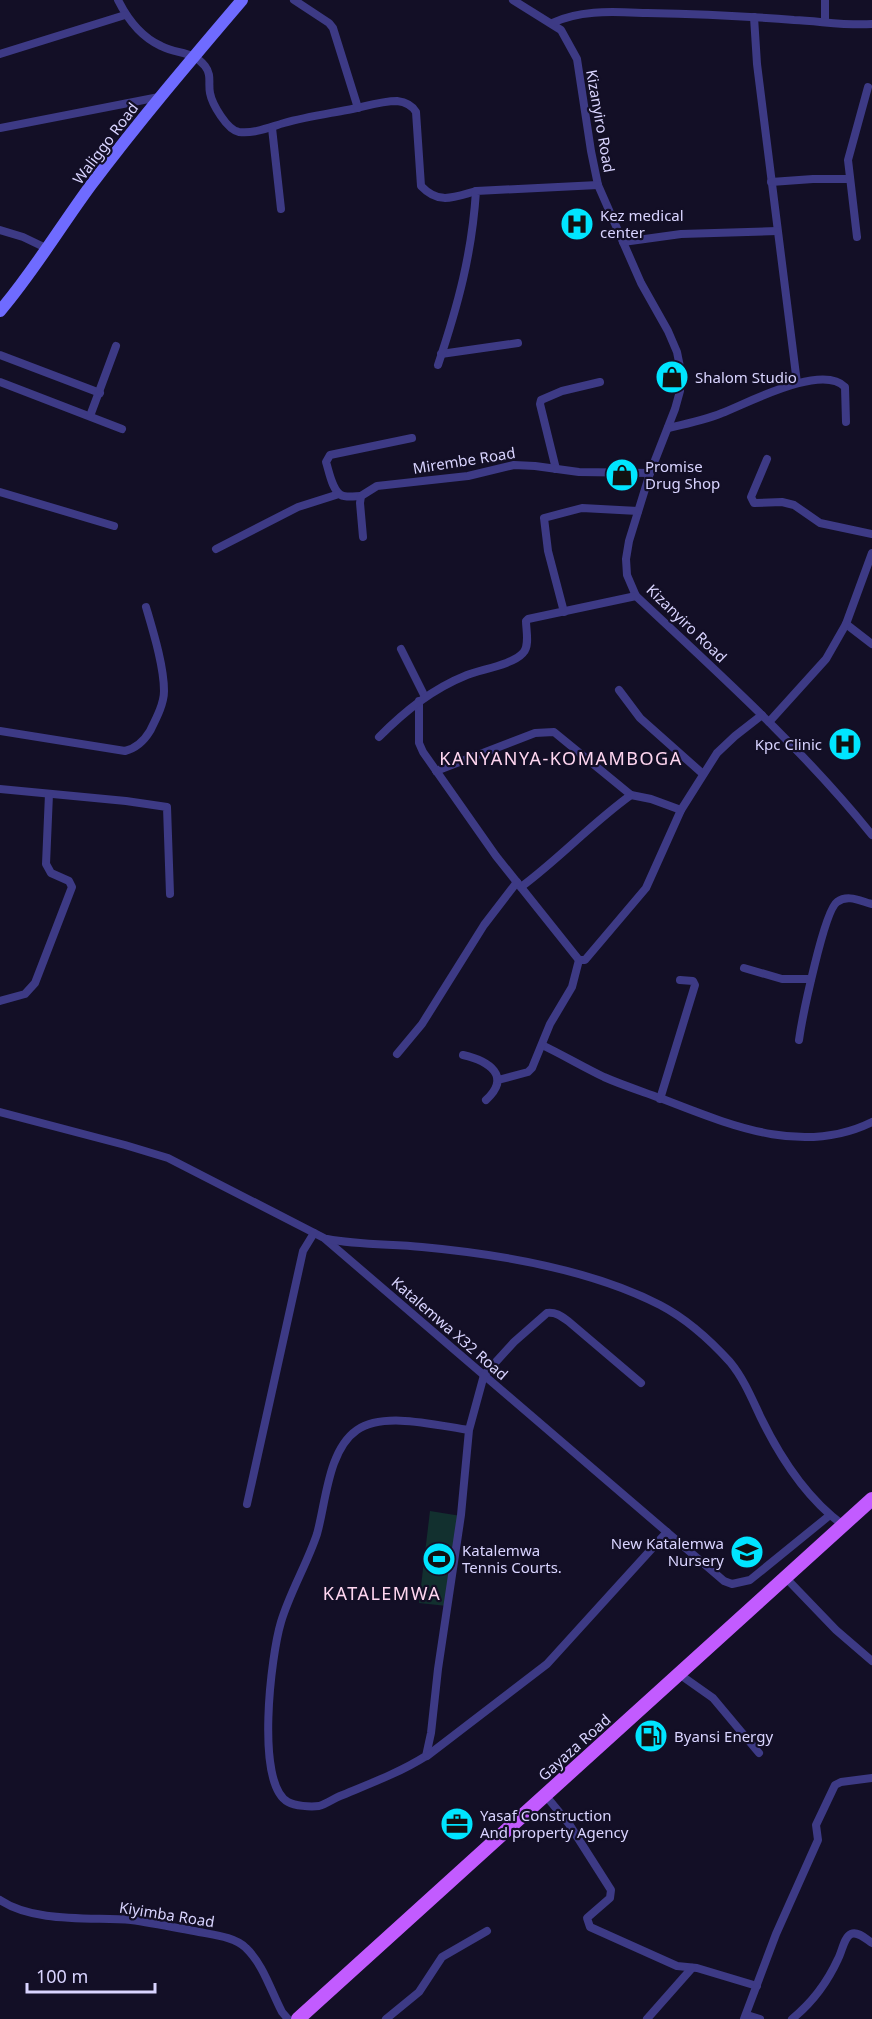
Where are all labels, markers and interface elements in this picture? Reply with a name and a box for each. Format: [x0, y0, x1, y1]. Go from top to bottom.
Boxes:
street label: Kizanyiro Road [582, 68, 620, 174]
street label: Waliggo Road [68, 98, 142, 188]
place label: Kez medical center [600, 205, 684, 242]
hospital icon: Kez medical center [559, 206, 595, 242]
shop icon: Shalom Studio [654, 359, 690, 395]
place label: Shalom Studio [695, 367, 797, 387]
street label: Mirembe Road [411, 442, 517, 478]
place label: Promise Drug Shop [645, 456, 720, 493]
shop icon: Promise Drug Shop [604, 457, 640, 493]
street label: Kizanyiro Road [643, 580, 731, 666]
hospital icon: Kpc Clinic [827, 726, 863, 762]
place label: Kpc Clinic [755, 734, 822, 754]
district label: KANYANYA-KOMAMBOGA [439, 746, 683, 770]
street label: Katalemwa X32 Road [388, 1272, 512, 1384]
place label: New Katalemwa Nursery [611, 1533, 724, 1570]
school or university icon: New Katalemwa Nursery [729, 1534, 765, 1570]
place label: Katalemwa Tennis Courts. [462, 1540, 562, 1577]
sports icon: Katalemwa Tennis Courts. [421, 1541, 457, 1577]
district label: KATALEMWA [323, 1581, 441, 1605]
street label: Gayaza Road [534, 1709, 614, 1785]
fuel station icon: Byansi Energy [633, 1718, 669, 1754]
place label: Byansi Energy [674, 1726, 773, 1746]
place label: Yasaf Construction And property Agency [480, 1805, 629, 1842]
office icon: Yasaf Construction And property Agency [439, 1806, 475, 1842]
street label: Kiyimba Road [118, 1897, 216, 1931]
scale bar [27, 1956, 154, 1994]
text: 100 m [36, 1964, 88, 1988]

